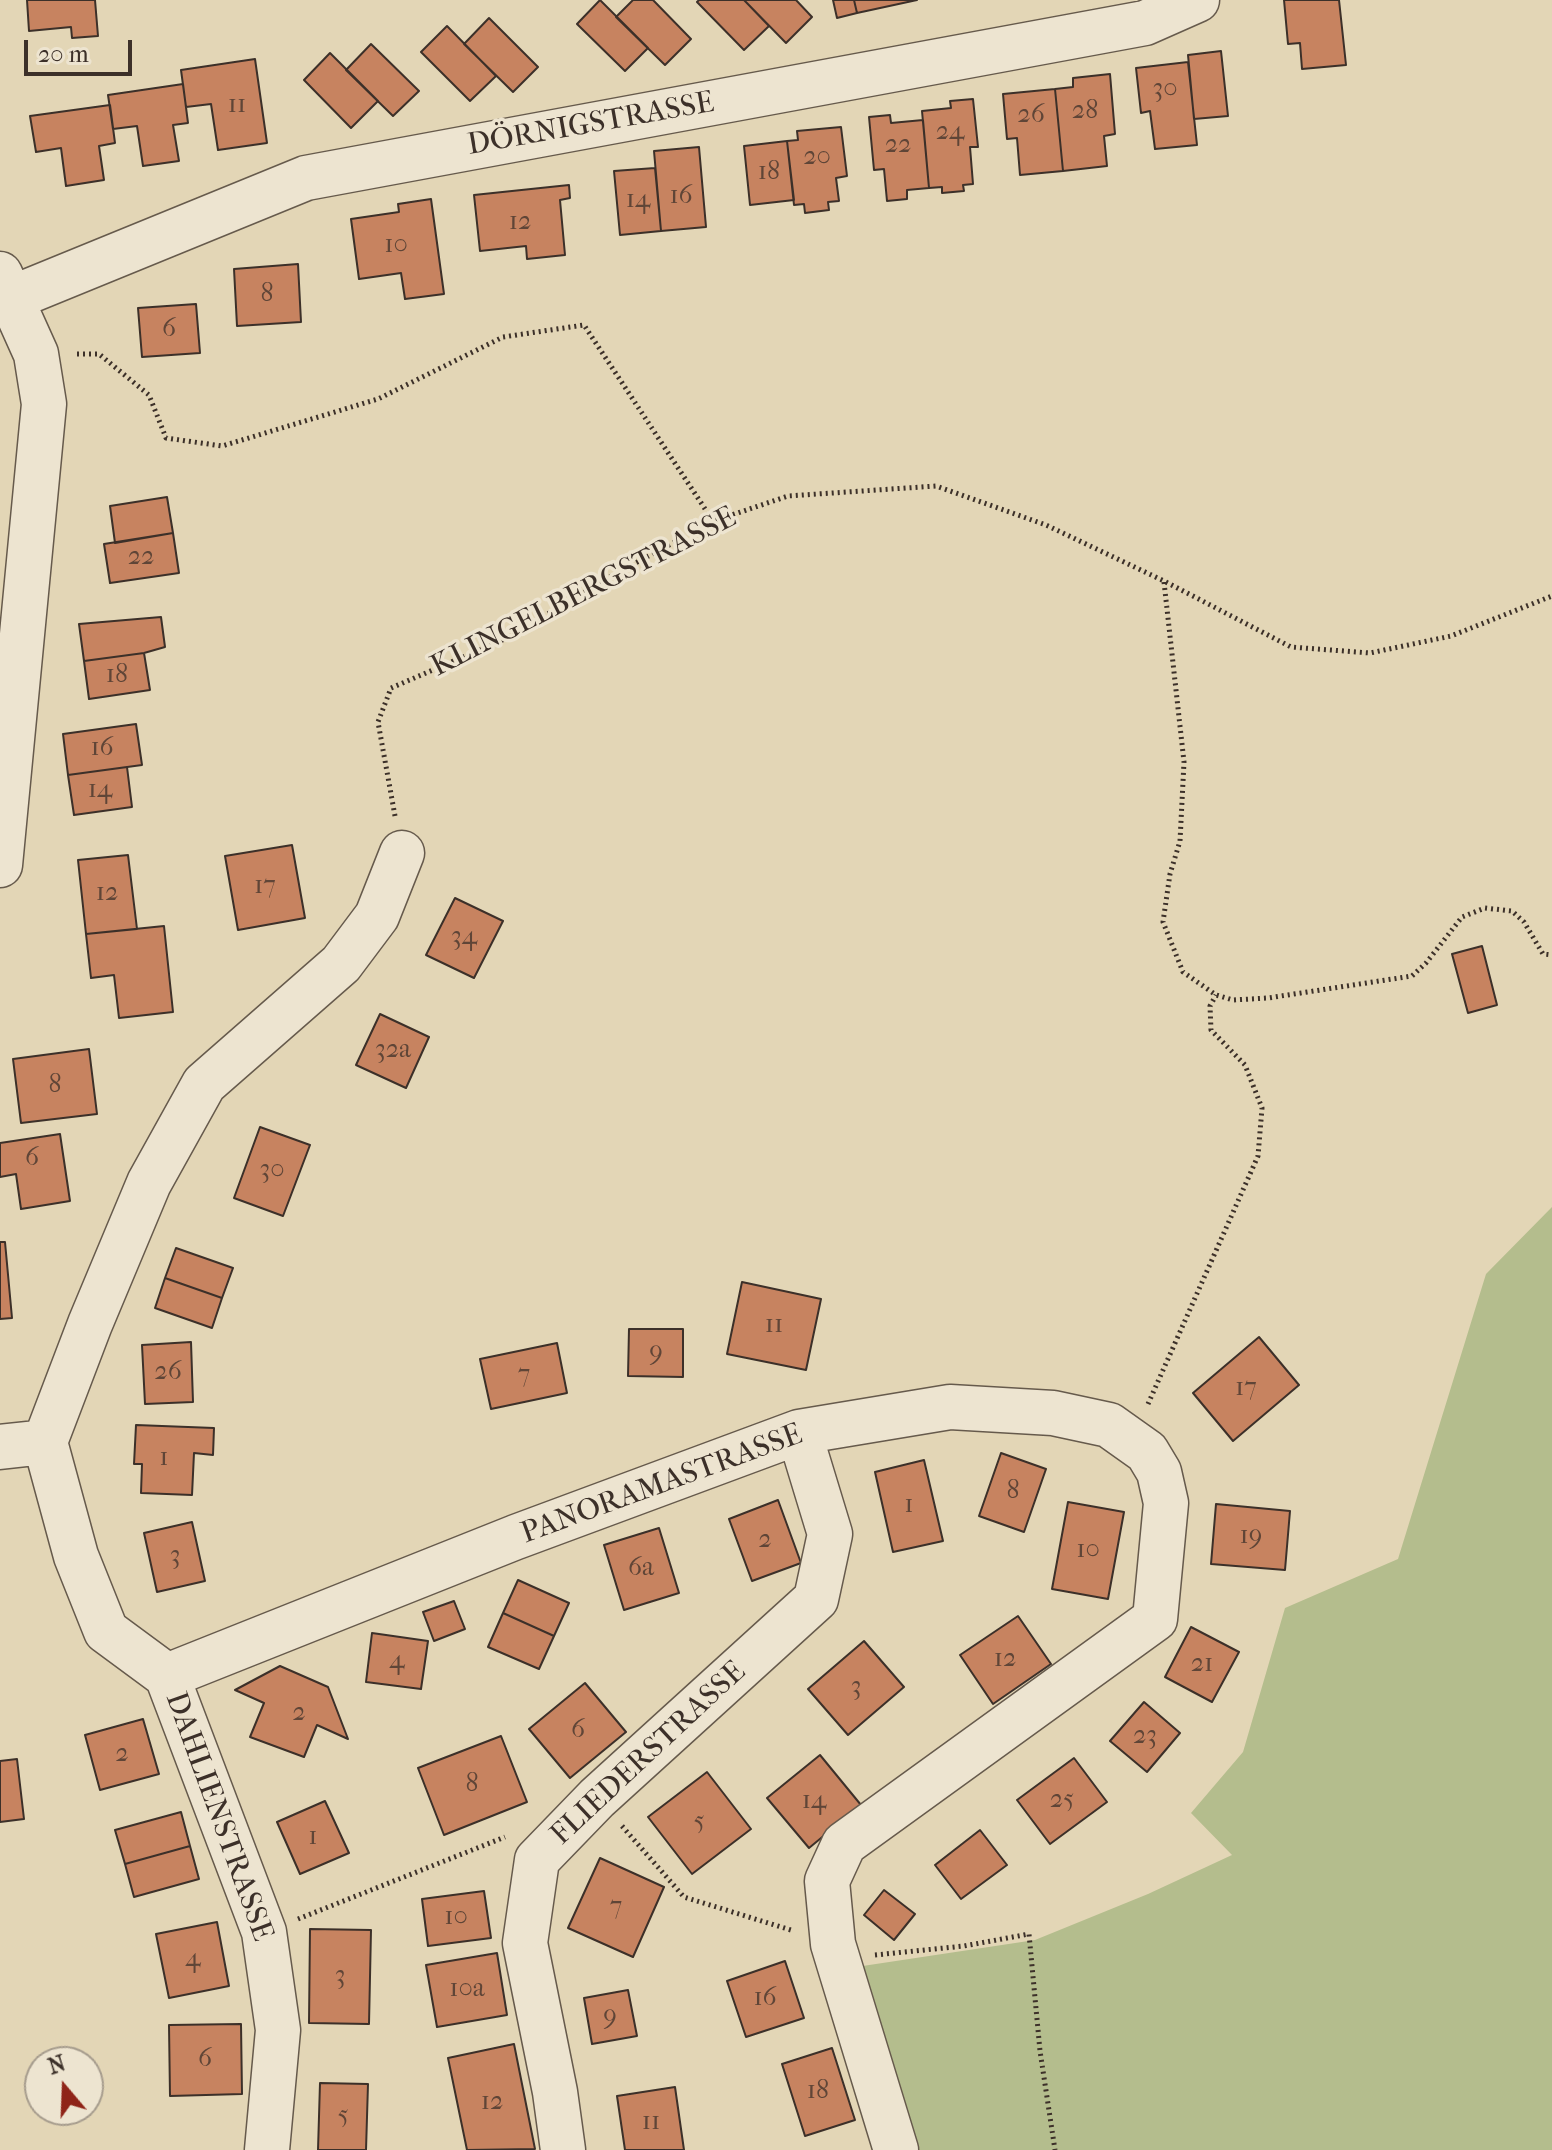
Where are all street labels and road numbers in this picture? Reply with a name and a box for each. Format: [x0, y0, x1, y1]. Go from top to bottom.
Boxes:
street label: DÖRNIGSTRASSE [465, 86, 717, 164]
street label: KLINGELBERGSTRASSE [425, 500, 743, 686]
street label: PANORAMASTRASSE [516, 1417, 808, 1553]
street label: FLIEDERSTRASSE [544, 1655, 754, 1853]
street label: DAHLIENSTRASSE [156, 1688, 280, 1946]

